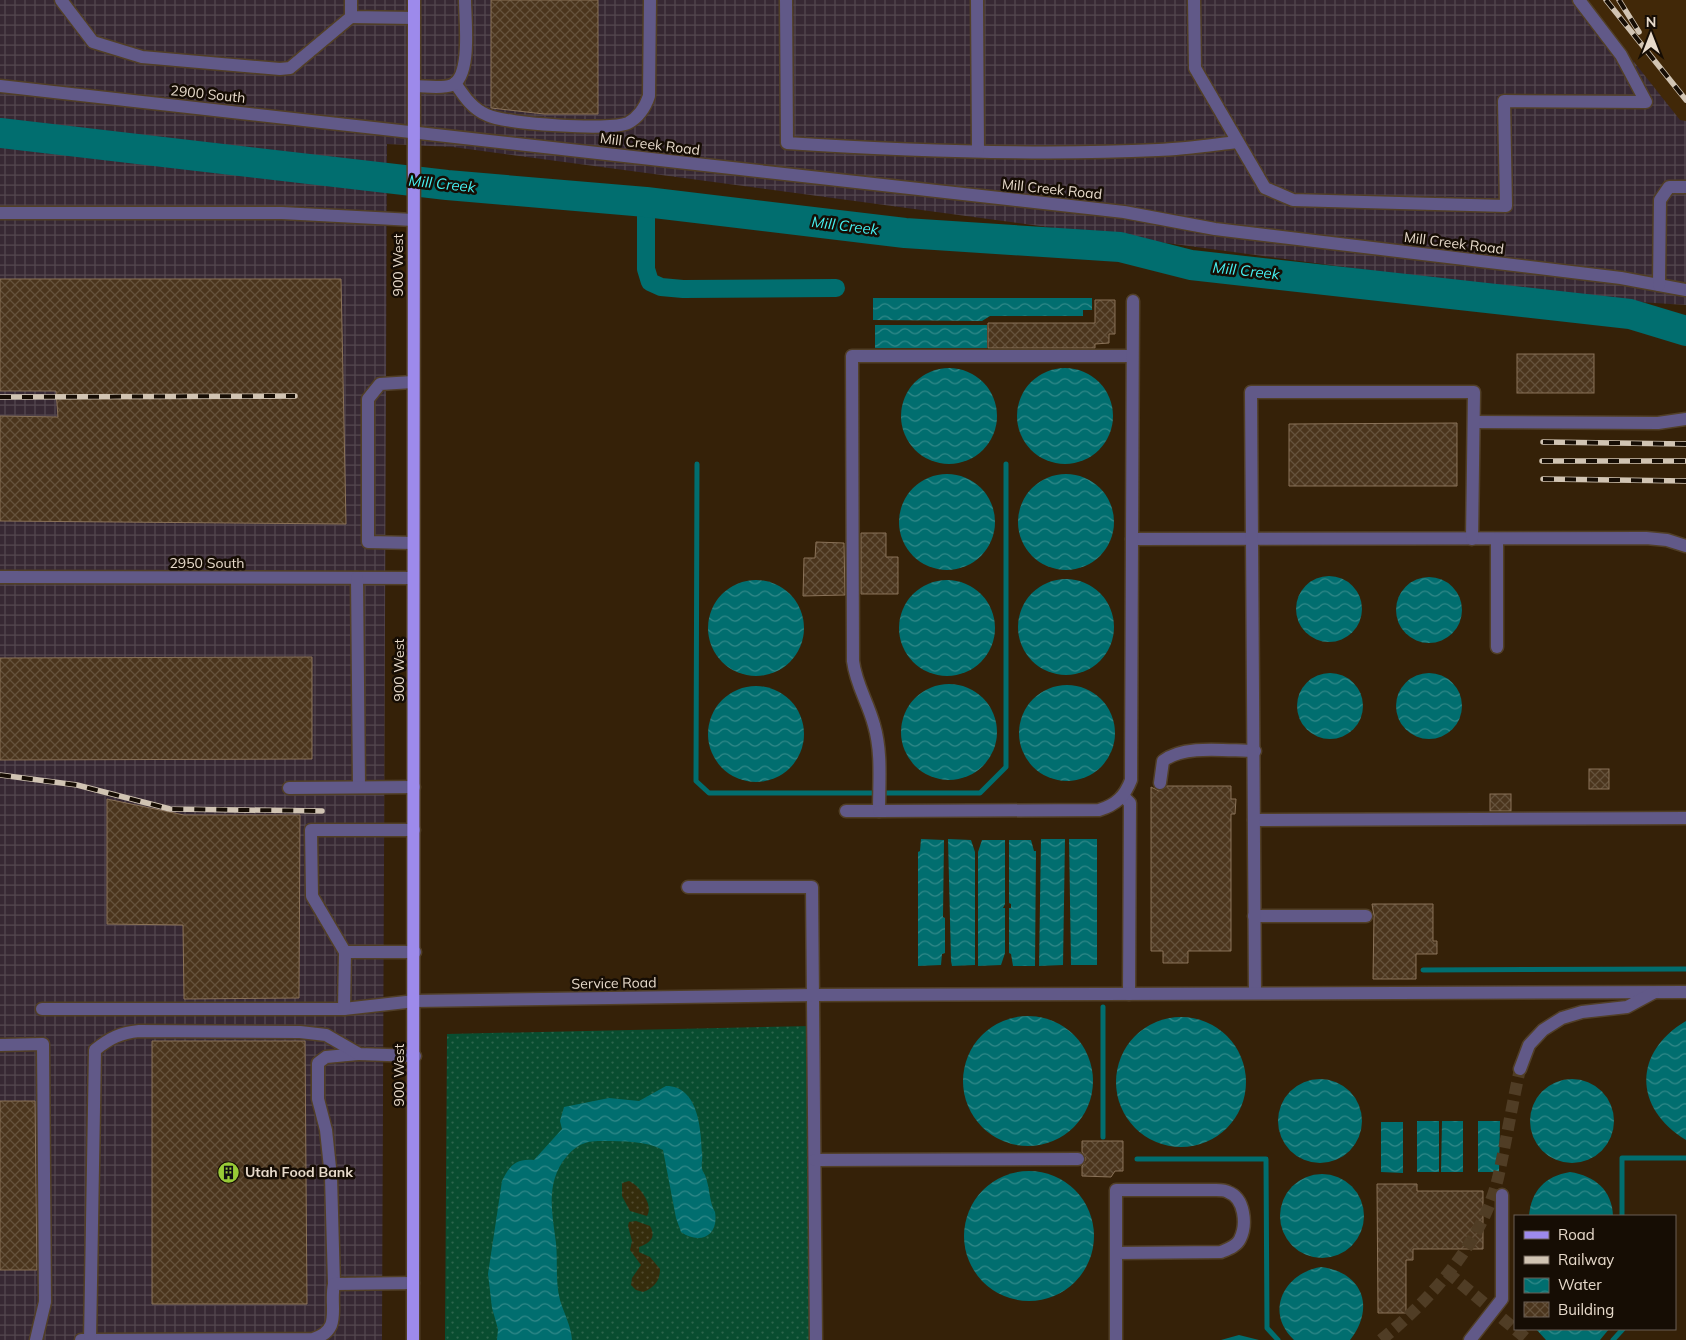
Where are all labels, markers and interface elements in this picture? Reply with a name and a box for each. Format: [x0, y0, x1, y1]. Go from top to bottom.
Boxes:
north arrow [1626, 10, 1676, 60]
text: N [1646, 13, 1656, 31]
street label: 2900 South [170, 81, 246, 107]
street label: Mill Creek Road [599, 129, 701, 159]
water label: Mill Creek [408, 171, 478, 197]
street label: Mill Creek Road [1001, 175, 1103, 203]
water label: Mill Creek [811, 212, 881, 239]
street label: Mill Creek Road [1403, 228, 1505, 258]
street label: 900 West [389, 233, 407, 297]
water label: Mill Creek [1212, 258, 1282, 284]
street label: 2950 South [169, 554, 245, 572]
street label: 900 West [390, 638, 408, 702]
street label: Service Road [571, 973, 657, 993]
street label: 900 West [390, 1043, 408, 1107]
building icon: Utah Food Bank [217, 1160, 241, 1184]
place label: Utah Food Bank [245, 1163, 353, 1181]
legend [1514, 1215, 1676, 1330]
text: Road [1558, 1225, 1595, 1244]
text: Railway [1558, 1250, 1614, 1269]
text: Water [1558, 1275, 1602, 1294]
text: Building [1558, 1300, 1614, 1319]

